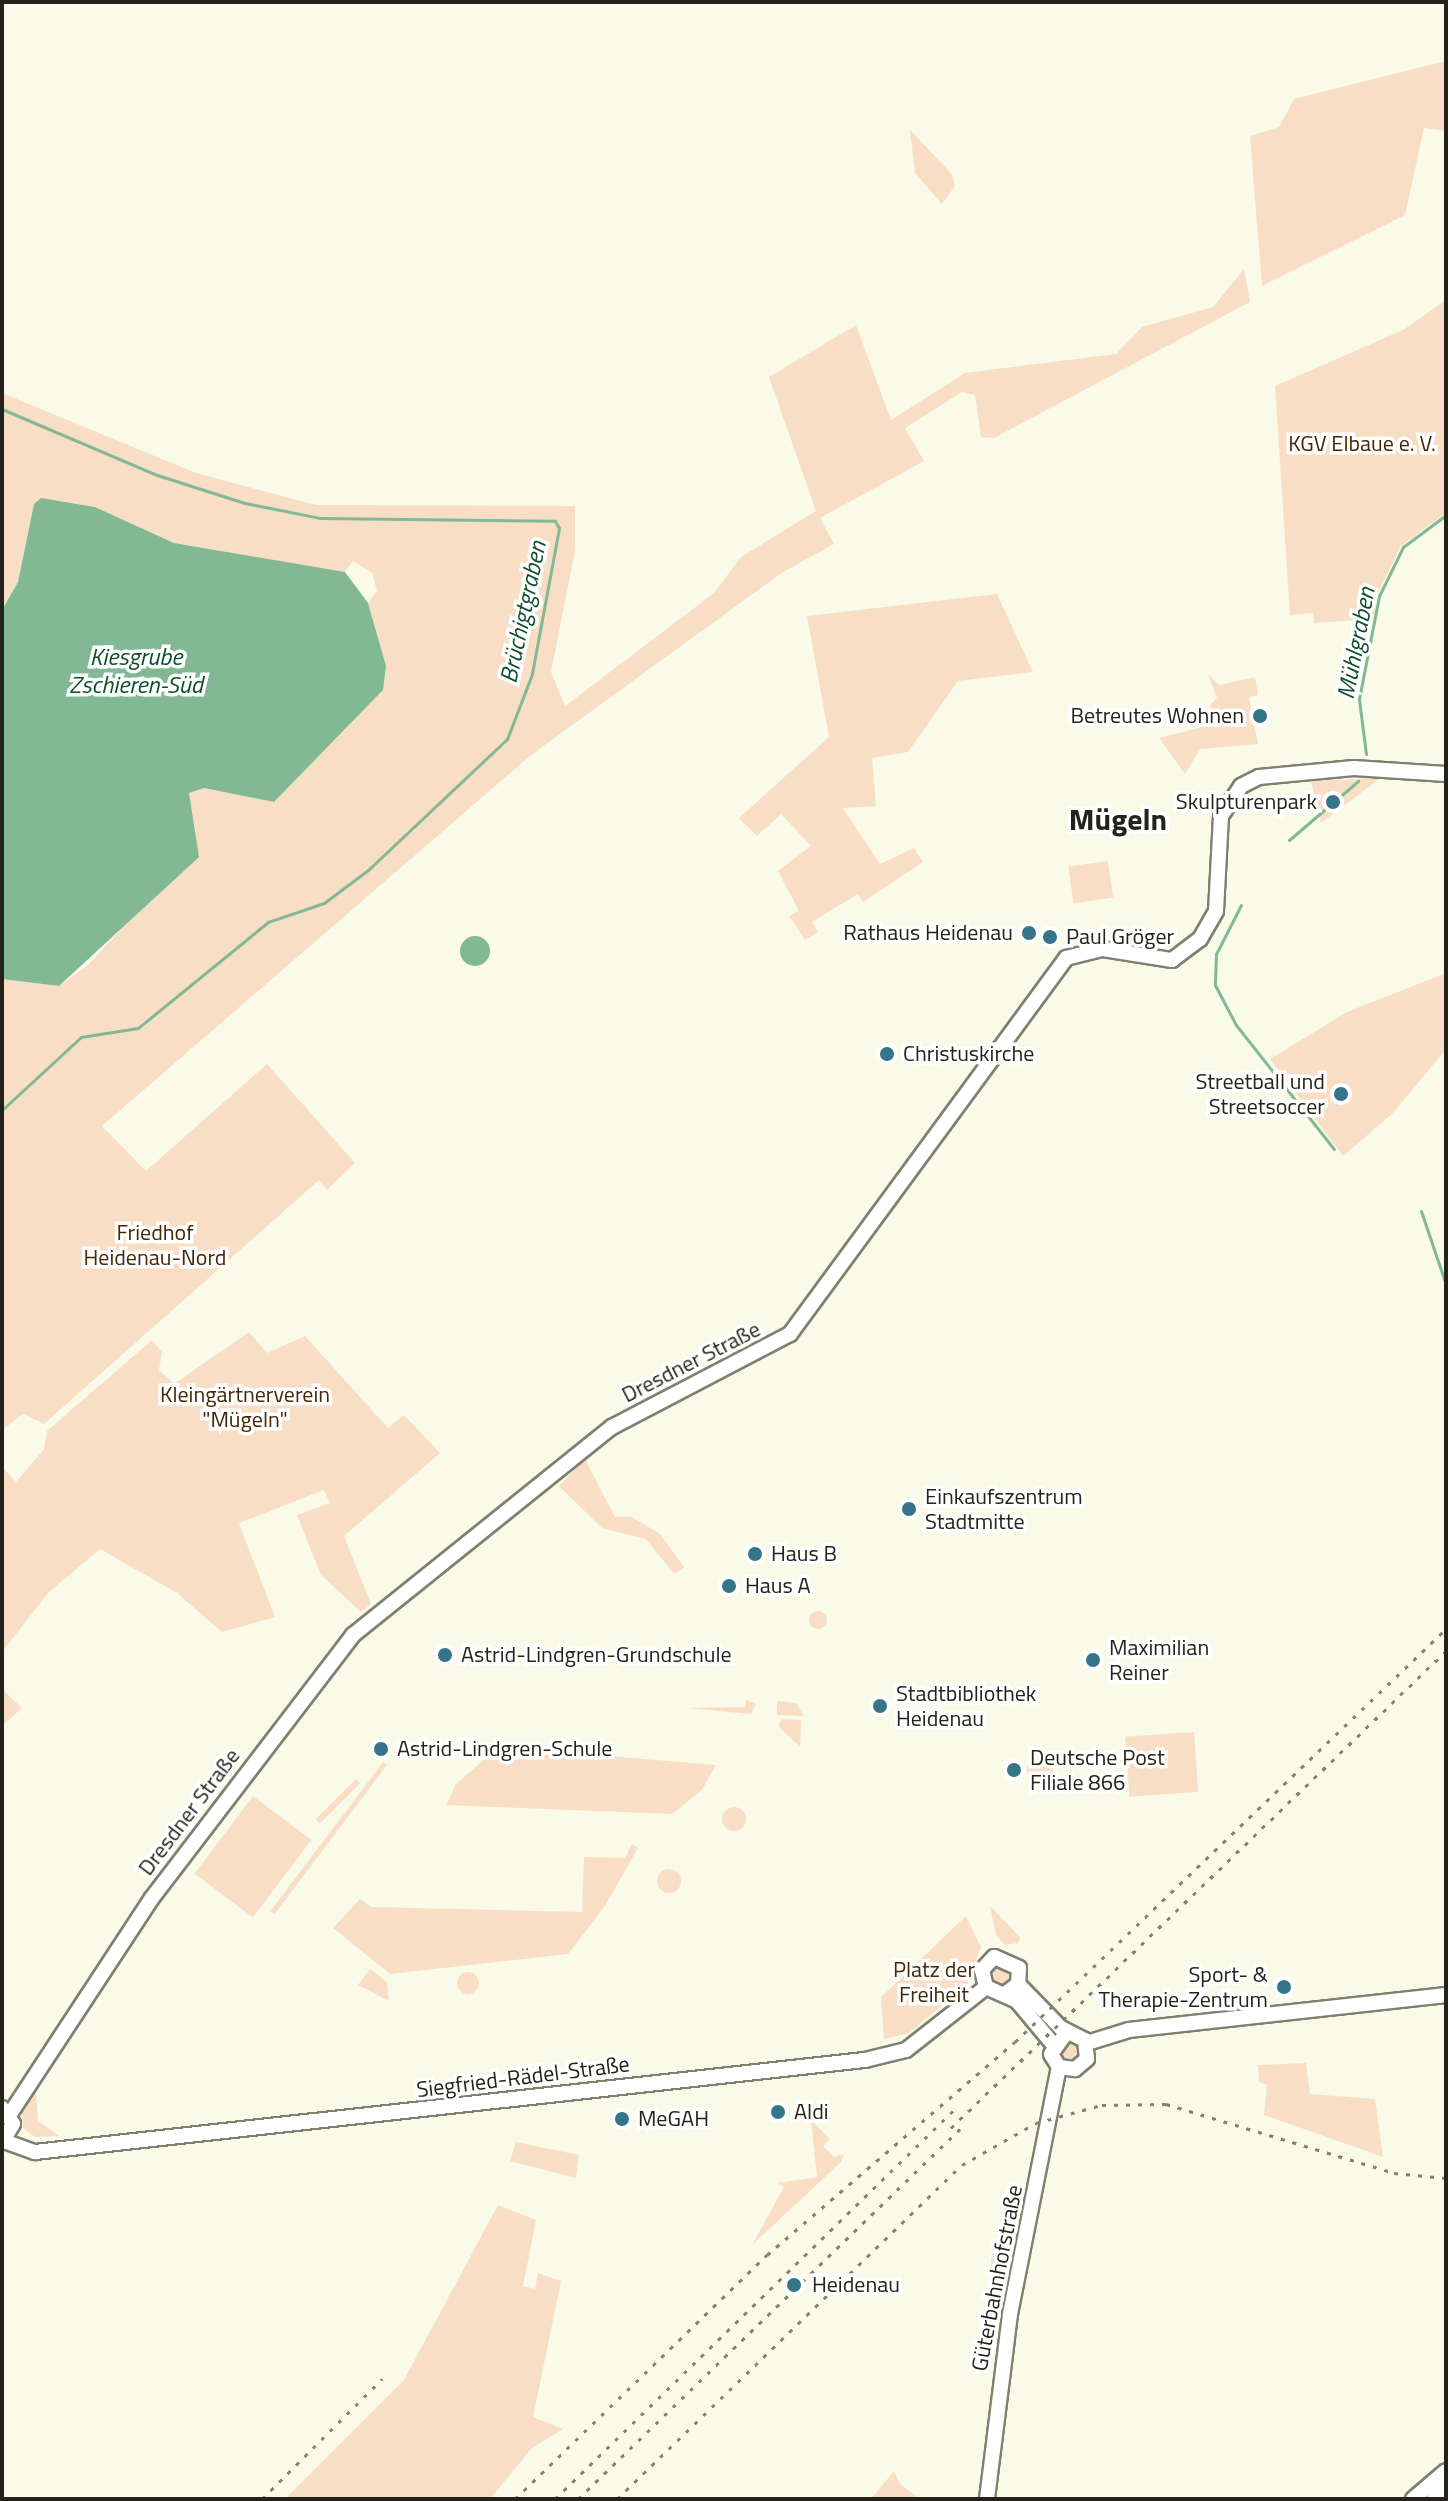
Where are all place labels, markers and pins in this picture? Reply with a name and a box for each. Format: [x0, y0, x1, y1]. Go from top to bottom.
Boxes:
place label: Betreutes Wohnen [1070, 703, 1244, 729]
marker: Betreutes Wohnen [1251, 707, 1269, 725]
place label: Skulpturenpark [1176, 789, 1317, 815]
marker: Skulpturenpark [1324, 793, 1342, 811]
place label: Rathaus Heidenau [843, 920, 1013, 946]
marker: Rathaus Heidenau [1020, 924, 1038, 942]
place label: Paul Gröger [1066, 924, 1174, 950]
marker: Paul Gröger [1041, 928, 1059, 946]
place label: Christuskirche [903, 1041, 1034, 1067]
marker: Christuskirche [878, 1045, 896, 1063]
place label: Streetball und Streetsoccer [1196, 1068, 1325, 1120]
marker: Streetball und Streetsoccer [1332, 1085, 1350, 1103]
place label: Einkaufszentrum Stadtmitte [925, 1483, 1083, 1534]
marker: Einkaufszentrum Stadtmitte [900, 1500, 918, 1518]
place label: Haus B [771, 1541, 837, 1567]
marker: Haus B [746, 1545, 764, 1563]
place label: Haus A [745, 1573, 811, 1599]
marker: Haus A [720, 1577, 738, 1595]
place label: Maximilian Reiner [1109, 1634, 1209, 1686]
place label: Astrid-Lindgren-Grundschule [461, 1642, 732, 1668]
marker: Astrid-Lindgren-Grundschule [436, 1646, 454, 1664]
marker: Maximilian Reiner [1084, 1651, 1102, 1669]
place label: Stadtbibliothek Heidenau [896, 1680, 1036, 1732]
marker: Stadtbibliothek Heidenau [871, 1697, 889, 1715]
place label: Astrid-Lindgren-Schule [397, 1736, 612, 1762]
marker: Astrid-Lindgren-Schule [372, 1740, 390, 1758]
place label: Deutsche Post Filiale 866 [1030, 1744, 1165, 1796]
marker: Deutsche Post Filiale 866 [1005, 1761, 1023, 1779]
place label: Sport- & Therapie-Zentrum [1098, 1961, 1268, 2012]
marker: Sport- & Therapie-Zentrum [1275, 1978, 1293, 1996]
place label: Aldi [794, 2099, 829, 2125]
marker: Aldi [769, 2103, 787, 2121]
place label: MeGAH [638, 2106, 709, 2132]
marker: MeGAH [613, 2110, 631, 2128]
place label: Heidenau [812, 2272, 900, 2298]
marker: Heidenau [783, 2274, 805, 2296]

